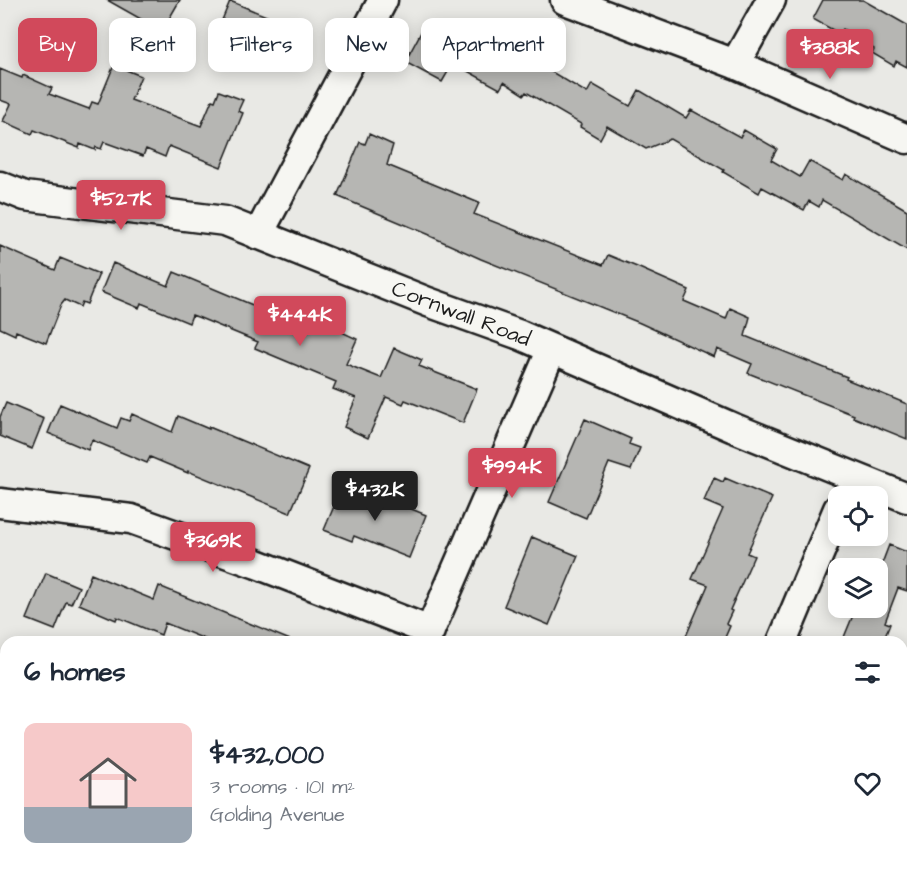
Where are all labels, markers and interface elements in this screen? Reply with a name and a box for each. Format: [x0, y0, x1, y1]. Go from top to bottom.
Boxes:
chip: Buy [18, 18, 97, 72]
chip: Rent [109, 18, 196, 72]
chip: Filters [208, 18, 313, 72]
chip: New [325, 18, 409, 72]
chip: Apartment [421, 18, 566, 72]
pin: $388K [788, 29, 872, 80]
text: $388K [800, 34, 860, 62]
pin: $527K [79, 180, 163, 231]
text: $527K [90, 185, 152, 213]
street label: Cornwall Road [387, 273, 535, 355]
pin: $444K [258, 296, 342, 347]
text: $444K [268, 301, 332, 329]
pin: $994K [470, 448, 554, 499]
text: $994K [482, 453, 542, 481]
pin: $432K [333, 471, 417, 522]
text: $432K [346, 476, 404, 504]
map controls [828, 486, 888, 618]
button: locate [828, 486, 888, 546]
pin: $369K [171, 522, 255, 573]
text: $369K [184, 527, 242, 555]
button: layers [828, 558, 888, 618]
text: 6 homes [24, 654, 126, 690]
icon: filters [851, 656, 884, 689]
text: $432,000 [210, 737, 324, 773]
icon: home [72, 747, 144, 819]
icon: heart [851, 767, 884, 800]
text: 3 rooms · 101 m² [210, 773, 355, 801]
text: Golding Avenue [210, 801, 345, 829]

